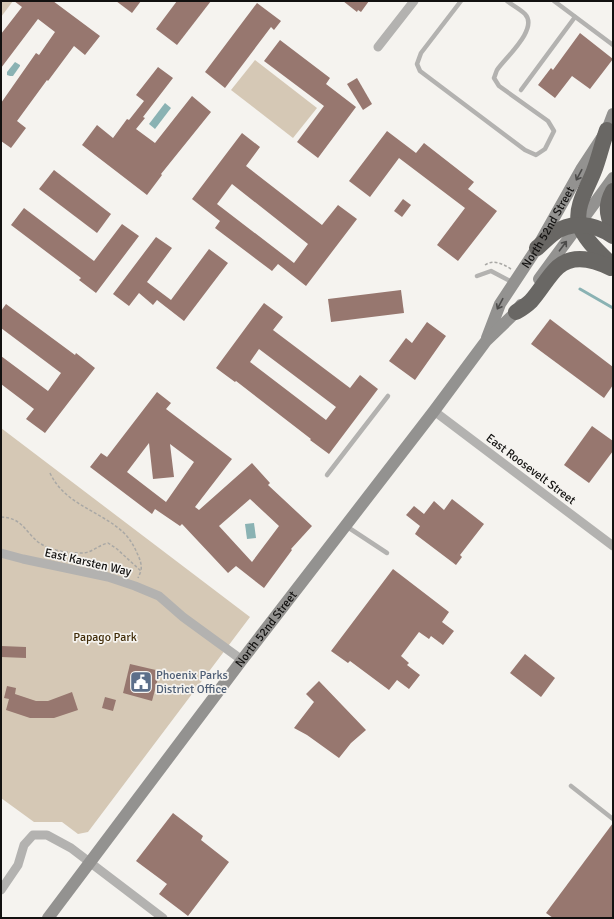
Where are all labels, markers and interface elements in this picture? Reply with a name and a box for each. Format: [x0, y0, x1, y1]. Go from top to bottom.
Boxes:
one-way arrow [574, 169, 582, 181]
street label: North 52nd Street [519, 184, 578, 271]
one-way arrow [559, 240, 567, 251]
one-way arrow [496, 297, 504, 309]
street label: East Roosevelt Street [483, 431, 578, 508]
street label: East Karsten Way [43, 545, 133, 580]
street label: North 52nd Street [232, 588, 300, 670]
park label: Papago Park [73, 630, 137, 645]
place label: Phoenix Parks District Office [156, 668, 228, 697]
public building icon: Phoenix Parks District Office [128, 669, 154, 695]

